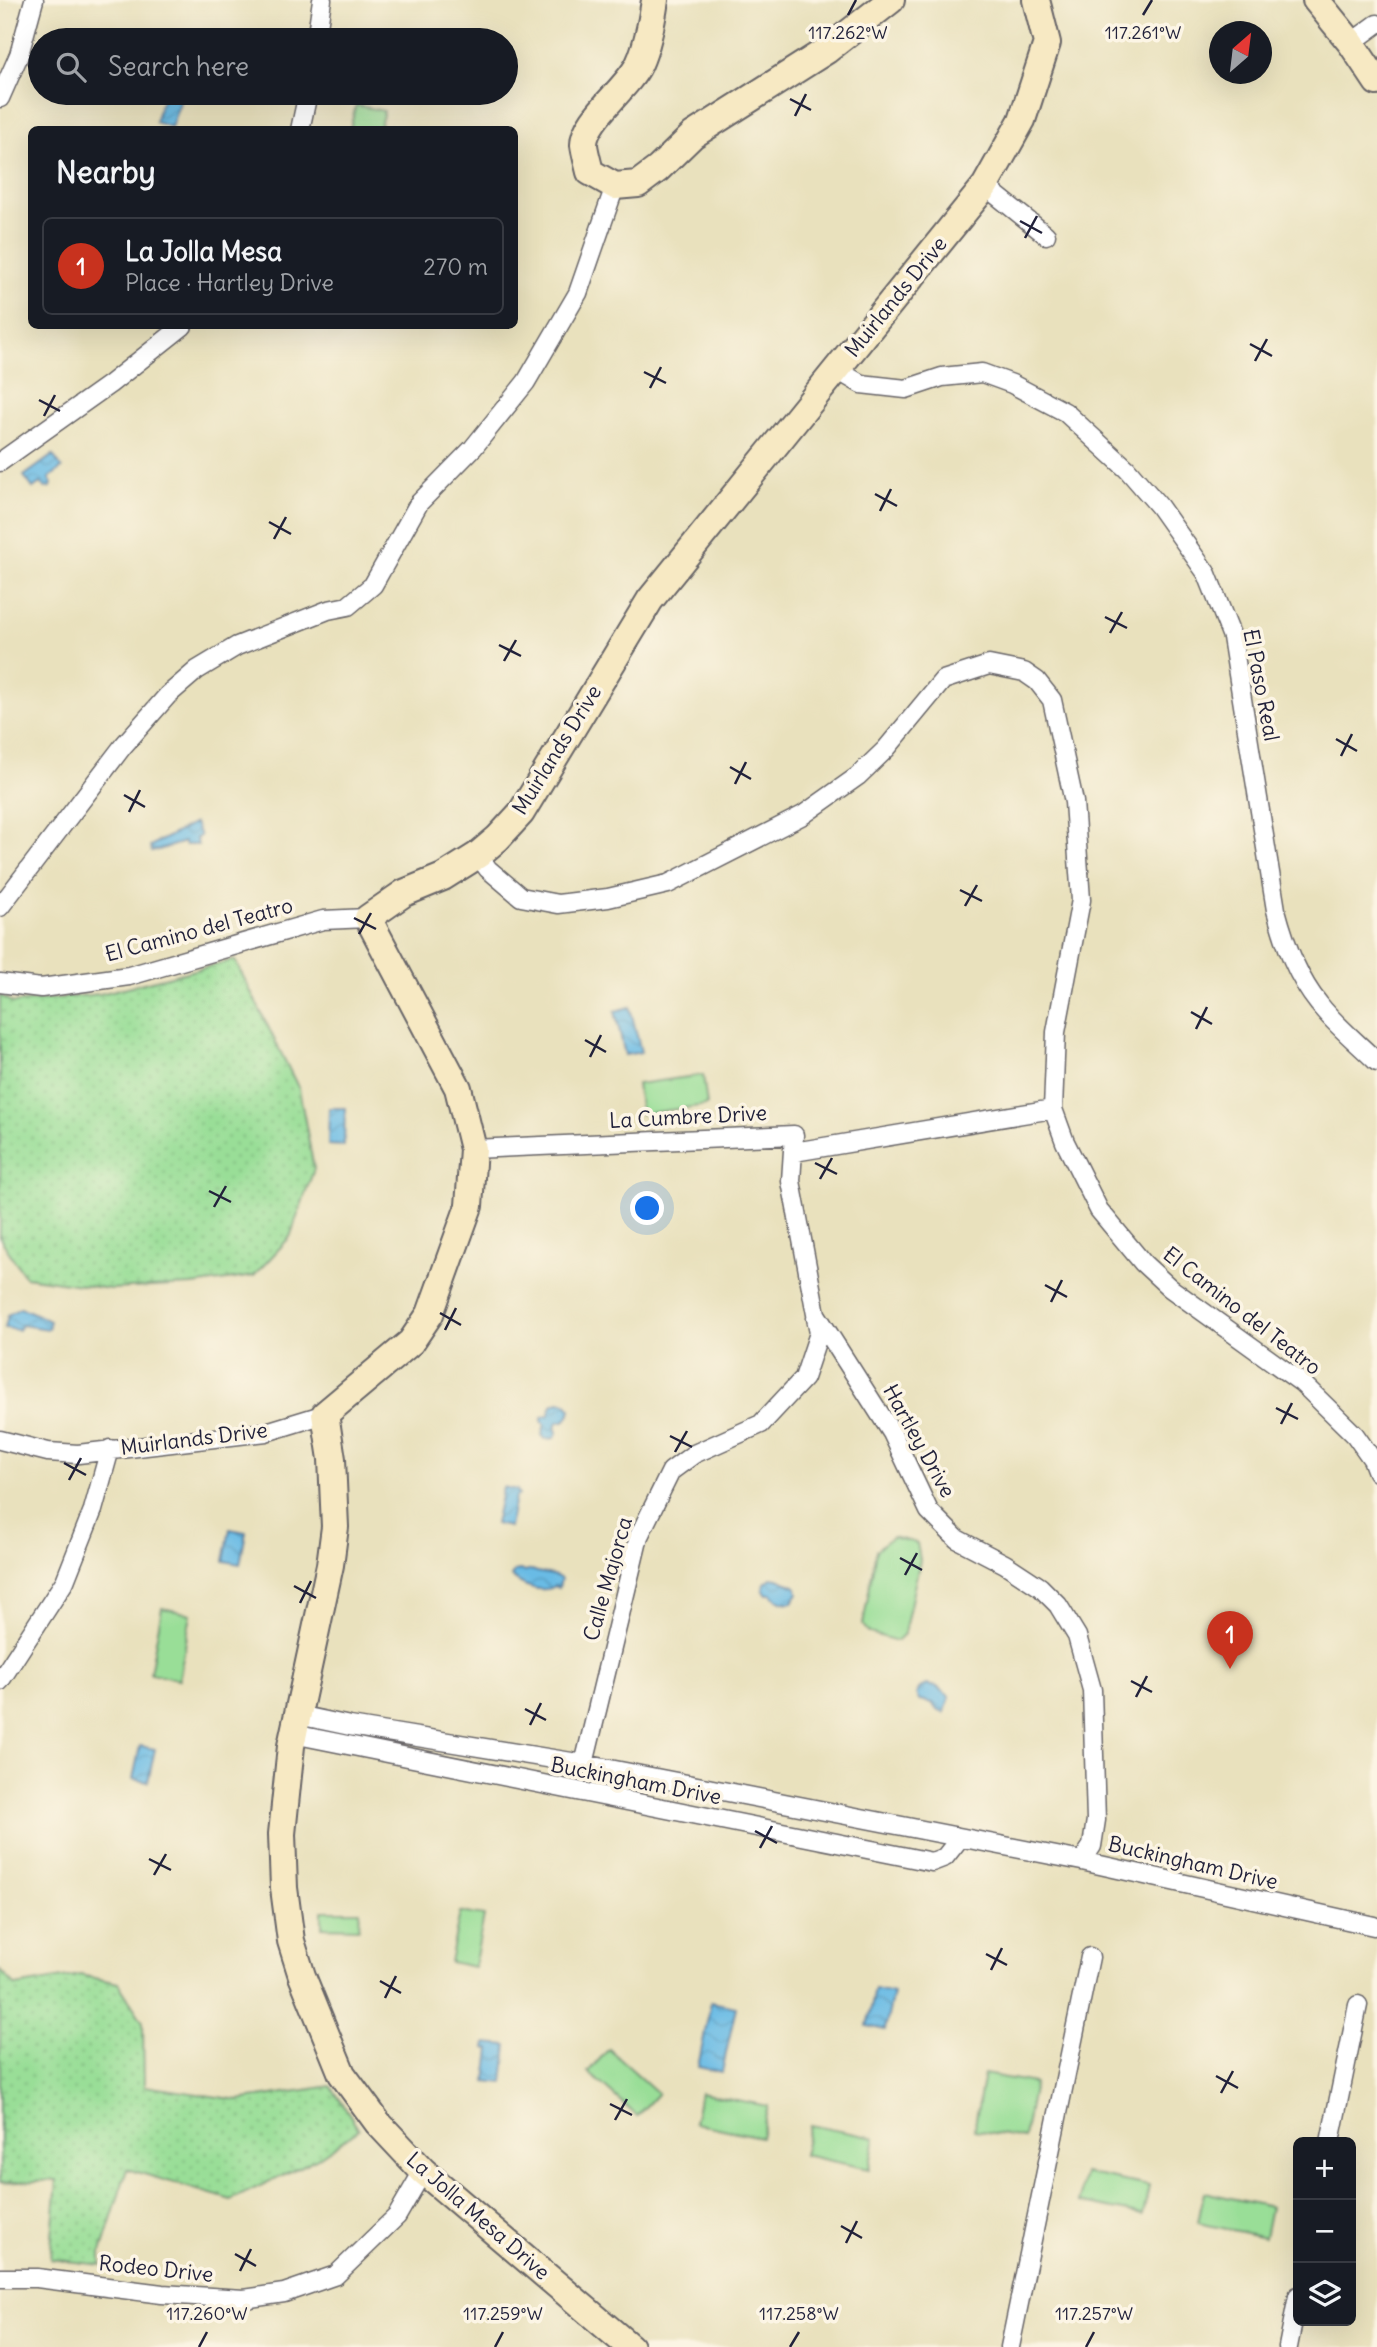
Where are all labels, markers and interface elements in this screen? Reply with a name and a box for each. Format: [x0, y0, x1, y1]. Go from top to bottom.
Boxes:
text: 117.262°W [808, 21, 888, 44]
text: 117.261°W [1105, 21, 1181, 44]
north arrow [1209, 21, 1272, 84]
search box [28, 28, 518, 105]
icon: search [52, 48, 90, 86]
text: Search here [108, 50, 249, 83]
text: Nearby [56, 153, 156, 191]
street label: Muirlands Drive [839, 231, 953, 363]
text: La Jolla Mesa [125, 235, 282, 268]
text: 1 [76, 252, 86, 281]
text: 270 m [423, 252, 488, 281]
text: Place · Hartley Drive [125, 268, 334, 297]
street label: El Paso Real [1237, 627, 1286, 743]
street label: Muirlands Drive [506, 680, 607, 820]
street label: El Camino del Teatro [102, 891, 296, 968]
street label: La Cumbre Drive [608, 1099, 768, 1134]
your location [630, 1191, 664, 1225]
street label: El Camino del Teatro [1158, 1241, 1327, 1381]
street label: Hartley Drive [877, 1379, 962, 1502]
street label: Muirlands Drive [119, 1416, 269, 1461]
street label: Calle Majorca [577, 1514, 638, 1644]
pin: 1 [1207, 1611, 1253, 1669]
street label: Buckingham Drive [549, 1751, 724, 1810]
street label: Buckingham Drive [1106, 1830, 1280, 1895]
map controls [1293, 2137, 1356, 2326]
button: + [1293, 2137, 1356, 2200]
street label: La Jolla Mesa Drive [401, 2146, 556, 2285]
button: − [1293, 2200, 1356, 2263]
street label: Rodeo Drive [97, 2249, 215, 2288]
button: layers [1293, 2263, 1356, 2326]
text: 117.260°W [166, 2302, 248, 2325]
text: 117.259°W [463, 2302, 543, 2325]
text: 117.258°W [759, 2302, 839, 2325]
text: 117.257°W [1055, 2302, 1133, 2325]

